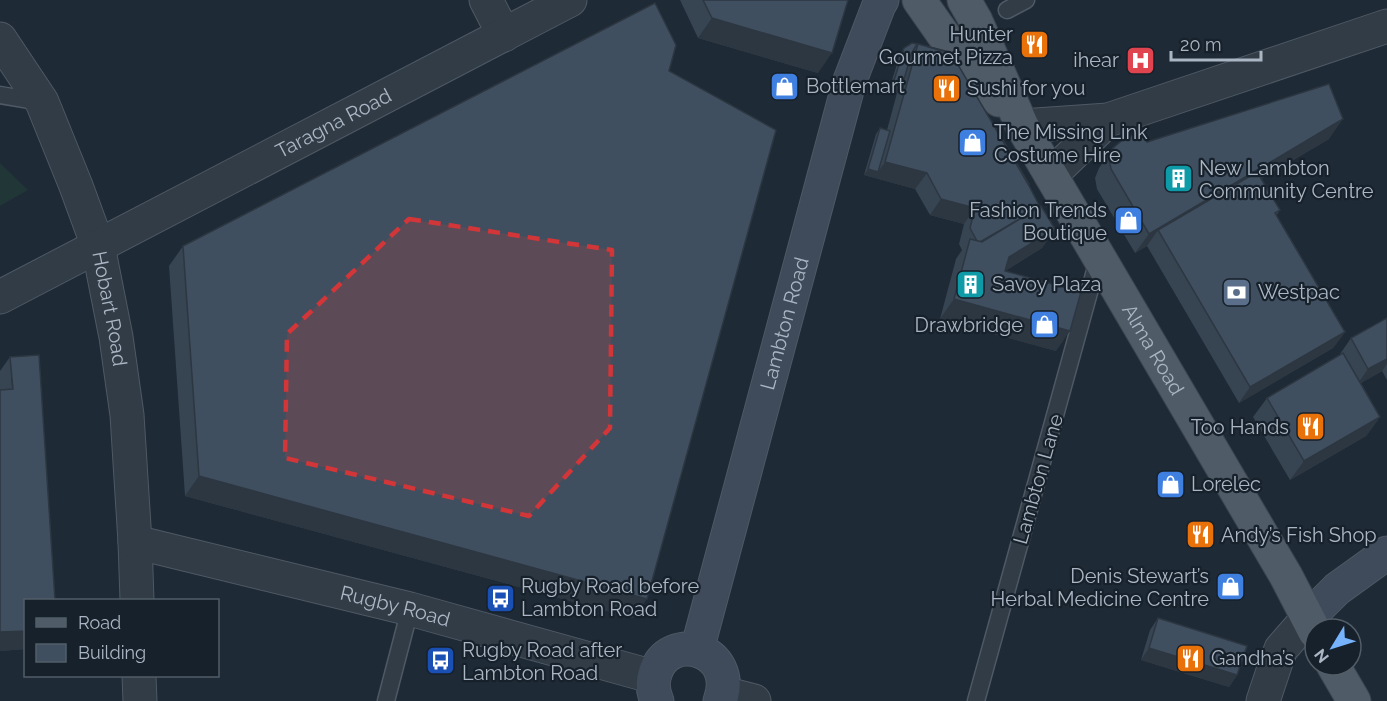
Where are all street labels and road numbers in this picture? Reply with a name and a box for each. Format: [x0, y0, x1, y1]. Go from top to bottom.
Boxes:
street label: Taragna Road [272, 83, 395, 163]
street label: Hobart Road [87, 249, 132, 368]
street label: Lambton Road [755, 255, 814, 392]
street label: Alma Road [1117, 300, 1189, 399]
street label: Lambton Lane [1008, 411, 1068, 547]
street label: Rugby Road [338, 580, 453, 632]

